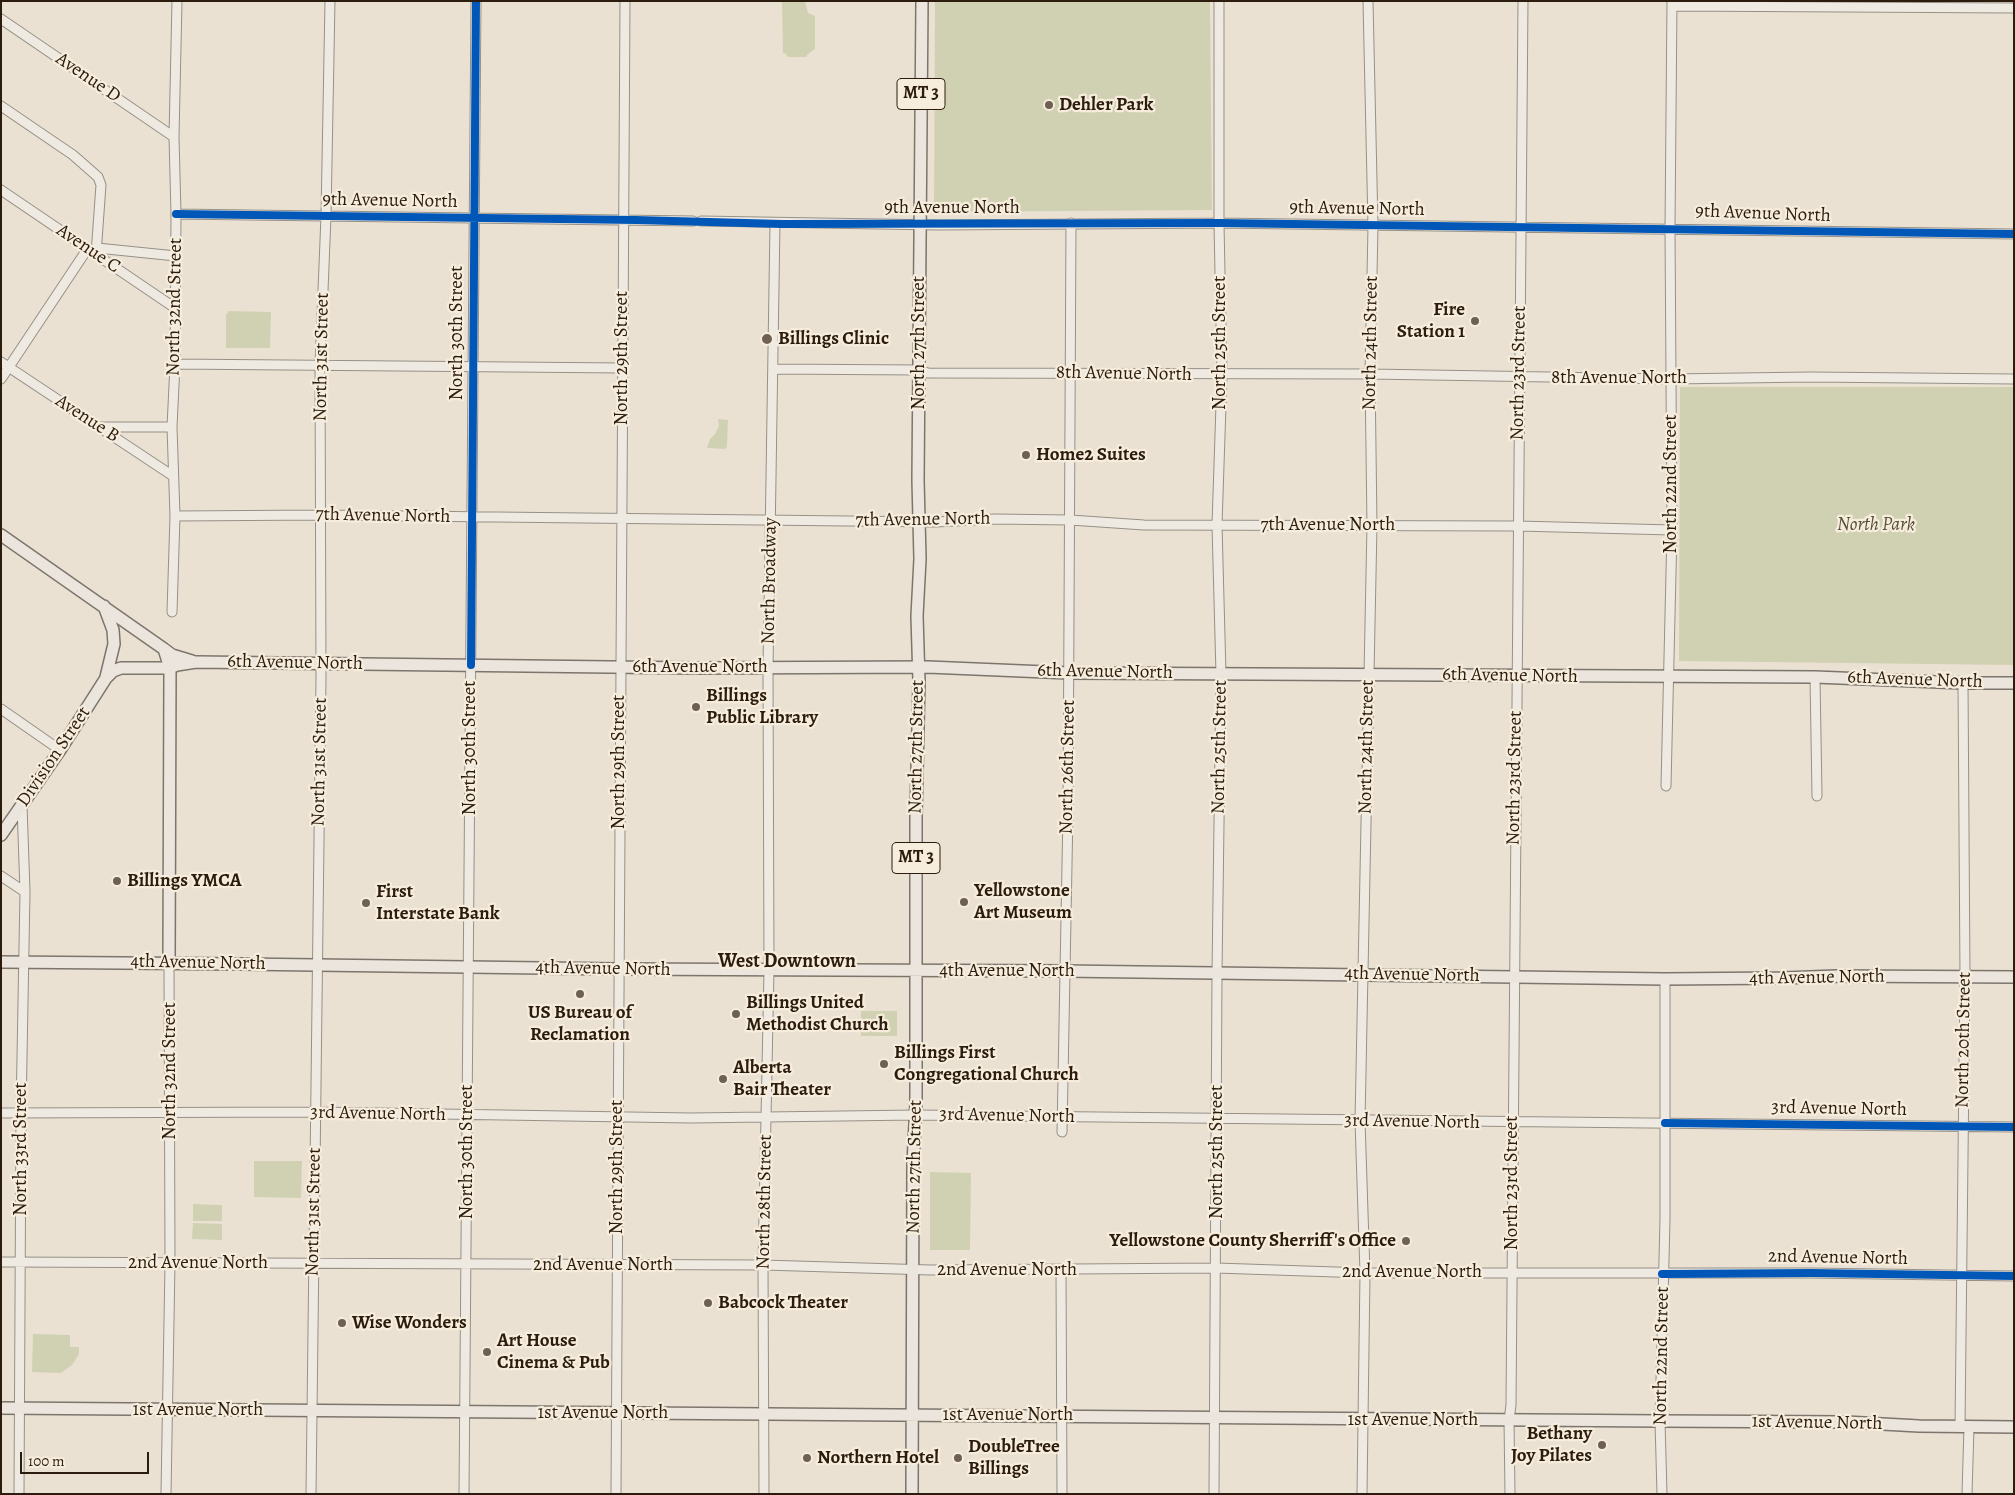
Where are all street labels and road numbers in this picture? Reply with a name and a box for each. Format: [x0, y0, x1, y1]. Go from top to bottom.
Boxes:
street label: Avenue D [51, 48, 125, 108]
road number: MT 3 [897, 78, 945, 110]
street label: 9th Avenue North [322, 188, 458, 214]
street label: 9th Avenue North [1289, 196, 1425, 222]
street label: 9th Avenue North [884, 197, 1020, 219]
street label: 9th Avenue North [1695, 200, 1831, 228]
street label: Avenue C [52, 219, 124, 279]
street label: North 32nd Street [162, 238, 188, 376]
street label: North 30th Street [446, 265, 468, 401]
street label: North 24th Street [1358, 275, 1384, 411]
street label: North 27th Street [908, 276, 930, 410]
street label: North 25th Street [1209, 276, 1231, 410]
street label: North 29th Street [611, 291, 633, 425]
street label: North 31st Street [309, 292, 335, 422]
street label: North 23rd Street [1506, 305, 1532, 441]
street label: 8th Avenue North [1056, 361, 1192, 387]
street label: 8th Avenue North [1551, 367, 1687, 389]
street label: Avenue B [51, 390, 123, 448]
street label: North 22nd Street [1660, 414, 1682, 554]
street label: 7th Avenue North [315, 503, 451, 529]
street label: 7th Avenue North [855, 507, 991, 533]
street label: 7th Avenue North [1261, 514, 1395, 536]
street label: North Broadway [757, 517, 783, 645]
street label: 6th Avenue North [227, 650, 363, 676]
street label: 6th Avenue North [632, 656, 768, 678]
street label: 6th Avenue North [1037, 659, 1173, 685]
street label: 6th Avenue North [1442, 663, 1578, 689]
street label: 6th Avenue North [1847, 666, 1983, 694]
street label: North 24th Street [1354, 679, 1380, 815]
street label: North 30th Street [459, 680, 481, 816]
street label: North 27th Street [904, 680, 930, 814]
street label: North 25th Street [1207, 680, 1233, 814]
street label: North 29th Street [608, 695, 630, 829]
street label: North 31st Street [307, 697, 333, 827]
street label: North 26th Street [1055, 699, 1081, 835]
street label: Division Street [12, 703, 96, 811]
street label: North 23rd Street [1502, 710, 1528, 846]
road number: MT 3 [892, 842, 940, 874]
street label: 4th Avenue North [130, 950, 266, 976]
street label: 4th Avenue North [535, 956, 671, 982]
street label: 4th Avenue North [939, 960, 1075, 982]
street label: 4th Avenue North [1344, 962, 1480, 988]
street label: 4th Avenue North [1749, 965, 1885, 991]
street label: North 20th Street [1951, 972, 1977, 1108]
street label: North 32nd Street [159, 1002, 181, 1140]
street label: North 33rd Street [10, 1082, 32, 1216]
street label: North 30th Street [456, 1084, 478, 1220]
street label: North 25th Street [1206, 1085, 1228, 1219]
street label: 3rd Avenue North [1771, 1096, 1907, 1122]
street label: North 29th Street [606, 1100, 628, 1234]
street label: North 27th Street [902, 1100, 928, 1234]
street label: 3rd Avenue North [310, 1101, 446, 1127]
street label: 3rd Avenue North [939, 1103, 1075, 1129]
street label: 3rd Avenue North [1344, 1109, 1480, 1135]
street label: North 23rd Street [1501, 1116, 1523, 1250]
street label: North 28th Street [752, 1134, 778, 1270]
street label: North 31st Street [301, 1147, 327, 1277]
street label: 2nd Avenue North [1768, 1245, 1908, 1271]
street label: 2nd Avenue North [128, 1252, 268, 1274]
street label: 2nd Avenue North [533, 1254, 673, 1276]
street label: 2nd Avenue North [937, 1259, 1077, 1281]
street label: 2nd Avenue North [1342, 1261, 1482, 1283]
street label: North 22nd Street [1649, 1286, 1675, 1426]
street label: 1st Avenue North [133, 1399, 263, 1421]
street label: 1st Avenue North [538, 1402, 668, 1424]
street label: 1st Avenue North [943, 1404, 1073, 1426]
street label: 1st Avenue North [1348, 1409, 1478, 1431]
street label: 1st Avenue North [1751, 1410, 1883, 1436]

